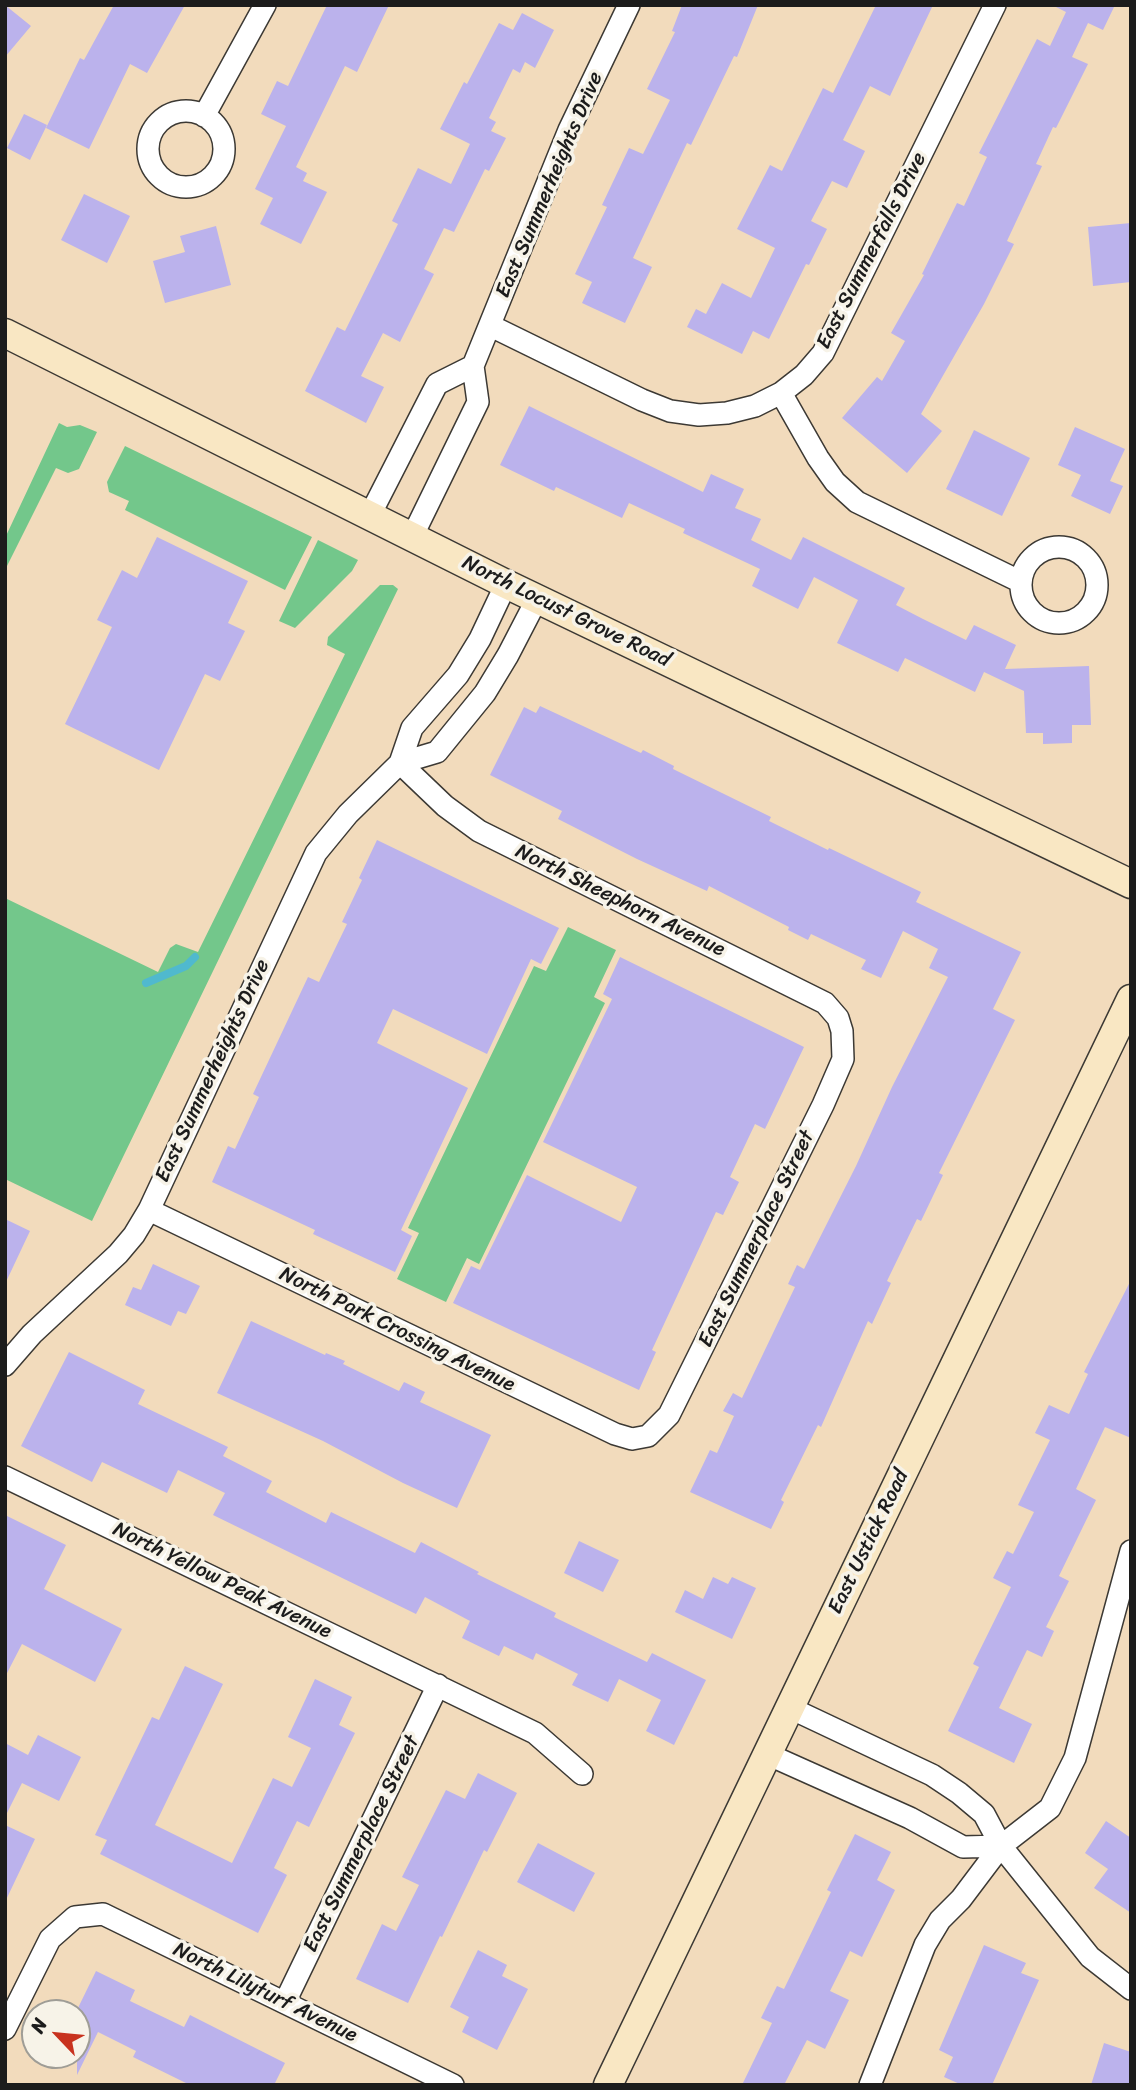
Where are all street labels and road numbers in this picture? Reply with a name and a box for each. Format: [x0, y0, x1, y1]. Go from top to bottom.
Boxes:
street label: East Summerheights Drive [491, 68, 609, 302]
street label: East Summerfalls Drive [812, 149, 932, 353]
street label: North Locust Grove Road [458, 551, 674, 673]
street label: North Sheephorn Avenue [511, 839, 729, 963]
street label: East Summerheights Drive [150, 956, 276, 1186]
street label: East Summerplace Street [694, 1127, 820, 1351]
street label: North Park Crossing Avenue [275, 1262, 519, 1398]
street label: East Ustick Road [823, 1466, 915, 1618]
street label: North Yellow Peak Avenue [109, 1517, 335, 1645]
street label: East Summerplace Street [299, 1732, 425, 1956]
street label: North Lilyturf Avenue [169, 1937, 361, 2049]

